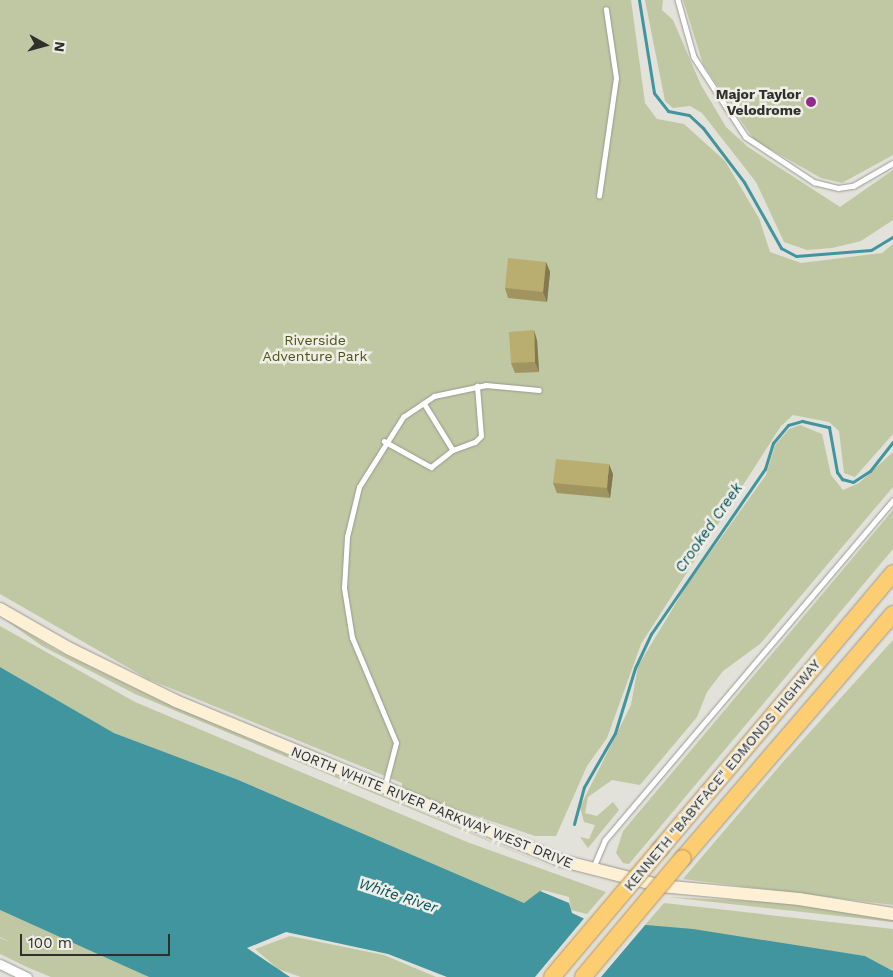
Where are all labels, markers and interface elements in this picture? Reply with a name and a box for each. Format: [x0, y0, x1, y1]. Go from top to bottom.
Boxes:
north arrow [20, 20, 70, 70]
text: N [51, 41, 68, 53]
place label: Major Taylor Velodrome [715, 86, 801, 118]
marker: Major Taylor Velodrome [805, 96, 817, 108]
park label: Riverside Adventure Park [263, 332, 367, 364]
water label: Crooked Creek [671, 480, 747, 576]
street label: KENNETH "BABYFACE" EDMONDS HIGHWAY [620, 656, 824, 894]
street label: NORTH WHITE RIVER PARKWAY WEST DRIVE [288, 742, 576, 872]
water label: White River [356, 875, 440, 917]
scale bar [22, 924, 172, 956]
text: 100 m [28, 934, 72, 952]

